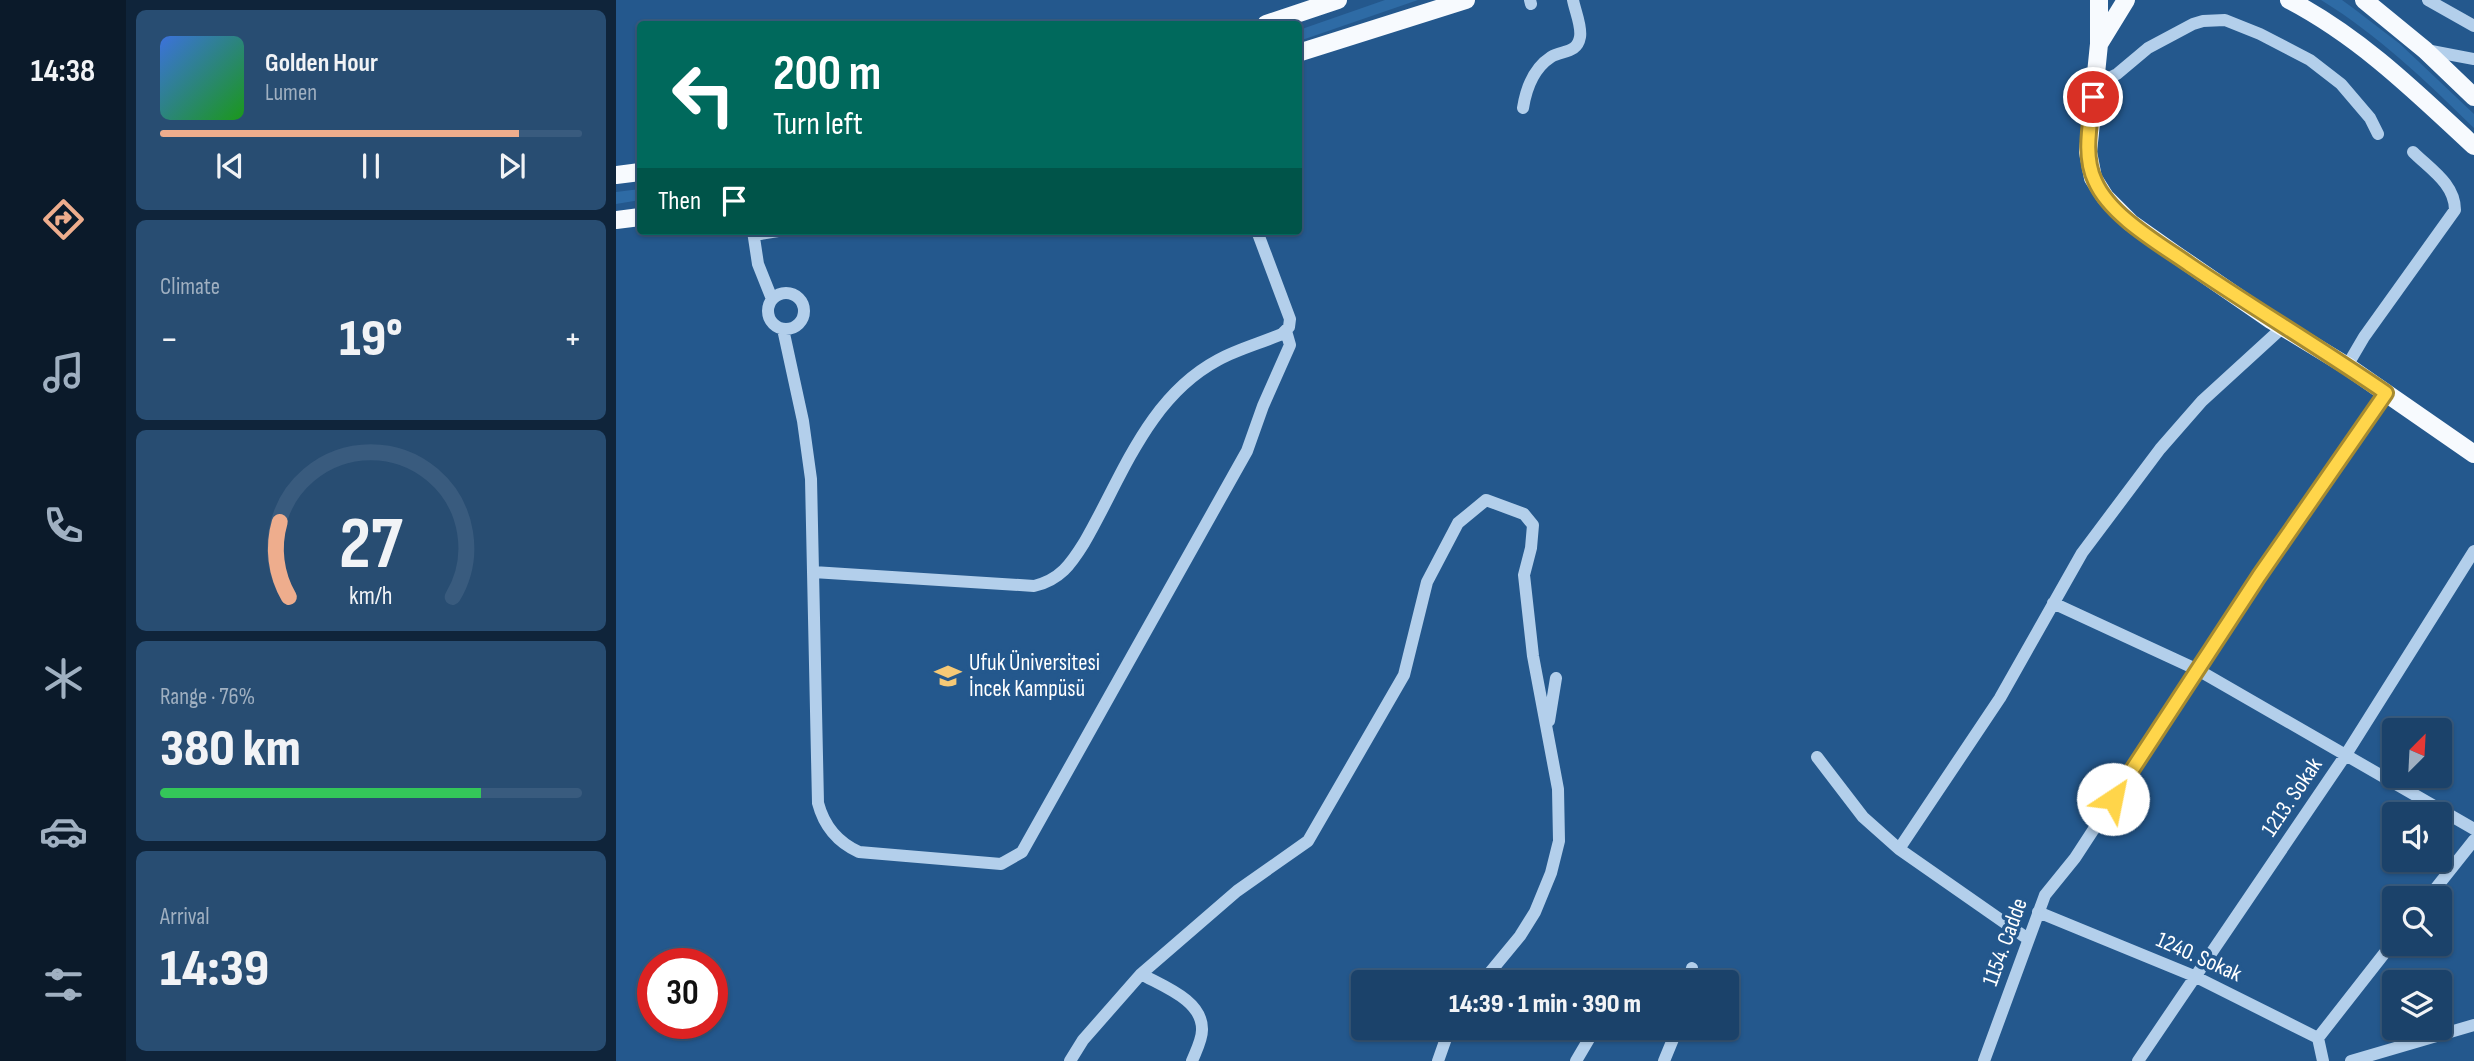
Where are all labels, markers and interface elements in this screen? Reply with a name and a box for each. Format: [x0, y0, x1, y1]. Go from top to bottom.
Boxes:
text: 200 m [773, 45, 881, 104]
text: Golden Hour [265, 48, 378, 79]
icon: left [658, 49, 749, 140]
text: 14:38 [31, 52, 95, 91]
pin [2063, 67, 2123, 127]
icon: arrive [2074, 78, 2112, 116]
text: Lumen [265, 79, 317, 107]
text: Turn left [773, 105, 863, 144]
icon: previous [211, 147, 249, 185]
icon: pause [352, 147, 390, 185]
icon: next [493, 147, 531, 185]
icon: arrive [715, 182, 753, 220]
text: Then [658, 186, 701, 217]
icon: directions [39, 195, 88, 244]
text: Climate [160, 273, 220, 301]
text: 19° [339, 308, 403, 371]
text: − [160, 317, 179, 362]
text: + [563, 317, 582, 362]
icon: music [39, 348, 88, 397]
icon: phone [39, 501, 88, 550]
text: 27 [339, 501, 403, 589]
text: km/h [349, 580, 393, 611]
place label: Ufuk Üniversitesi İncek Kampüsü [969, 649, 1100, 703]
icon: climate [39, 654, 88, 703]
school or university icon: Ufuk Üniversitesi İncek Kampüsü [933, 661, 963, 691]
text: Range · 76% [160, 683, 255, 711]
text: 380 km [160, 718, 301, 781]
north arrow [2382, 718, 2452, 788]
map controls [2382, 718, 2452, 1040]
street label: 1213. Sokak [2255, 752, 2329, 842]
position arrow [2076, 762, 2150, 836]
button: sound [2382, 802, 2452, 872]
icon: car [39, 807, 88, 856]
button: search [2382, 886, 2452, 956]
street label: 1154. Cadde [1976, 894, 2034, 990]
text: Arrival [160, 903, 209, 931]
street label: 1240. Sokak [2152, 926, 2246, 988]
text: 14:39 [160, 938, 269, 1001]
speed limit sign: 30 [637, 948, 728, 1039]
icon: filters [39, 960, 88, 1009]
button: layers [2382, 970, 2452, 1040]
text: 14:39 · 1 min · 390 m [1449, 989, 1641, 1020]

